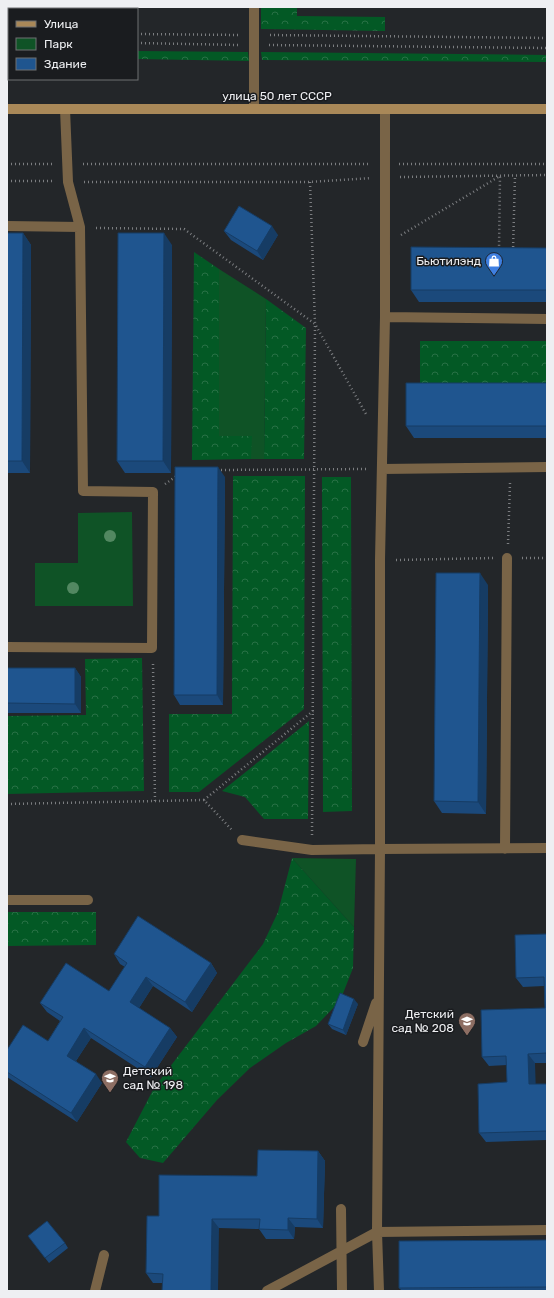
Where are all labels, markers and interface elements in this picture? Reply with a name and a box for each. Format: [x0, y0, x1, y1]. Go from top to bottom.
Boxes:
legend [8, 8, 138, 80]
text: Улица [44, 17, 78, 31]
text: Парк [44, 37, 73, 51]
text: Здание [44, 57, 87, 71]
street label: улица 50 лет СССР [222, 89, 332, 103]
shop icon: Бьютилэнд [484, 251, 504, 276]
place label: Бьютилэнд [416, 254, 481, 268]
place label: Детский сад № 208 [391, 1007, 454, 1035]
school or university icon: Детский сад № 208 [457, 1011, 477, 1036]
place label: Детский сад № 198 [123, 1064, 183, 1092]
school or university icon: Детский сад № 198 [100, 1068, 120, 1093]

